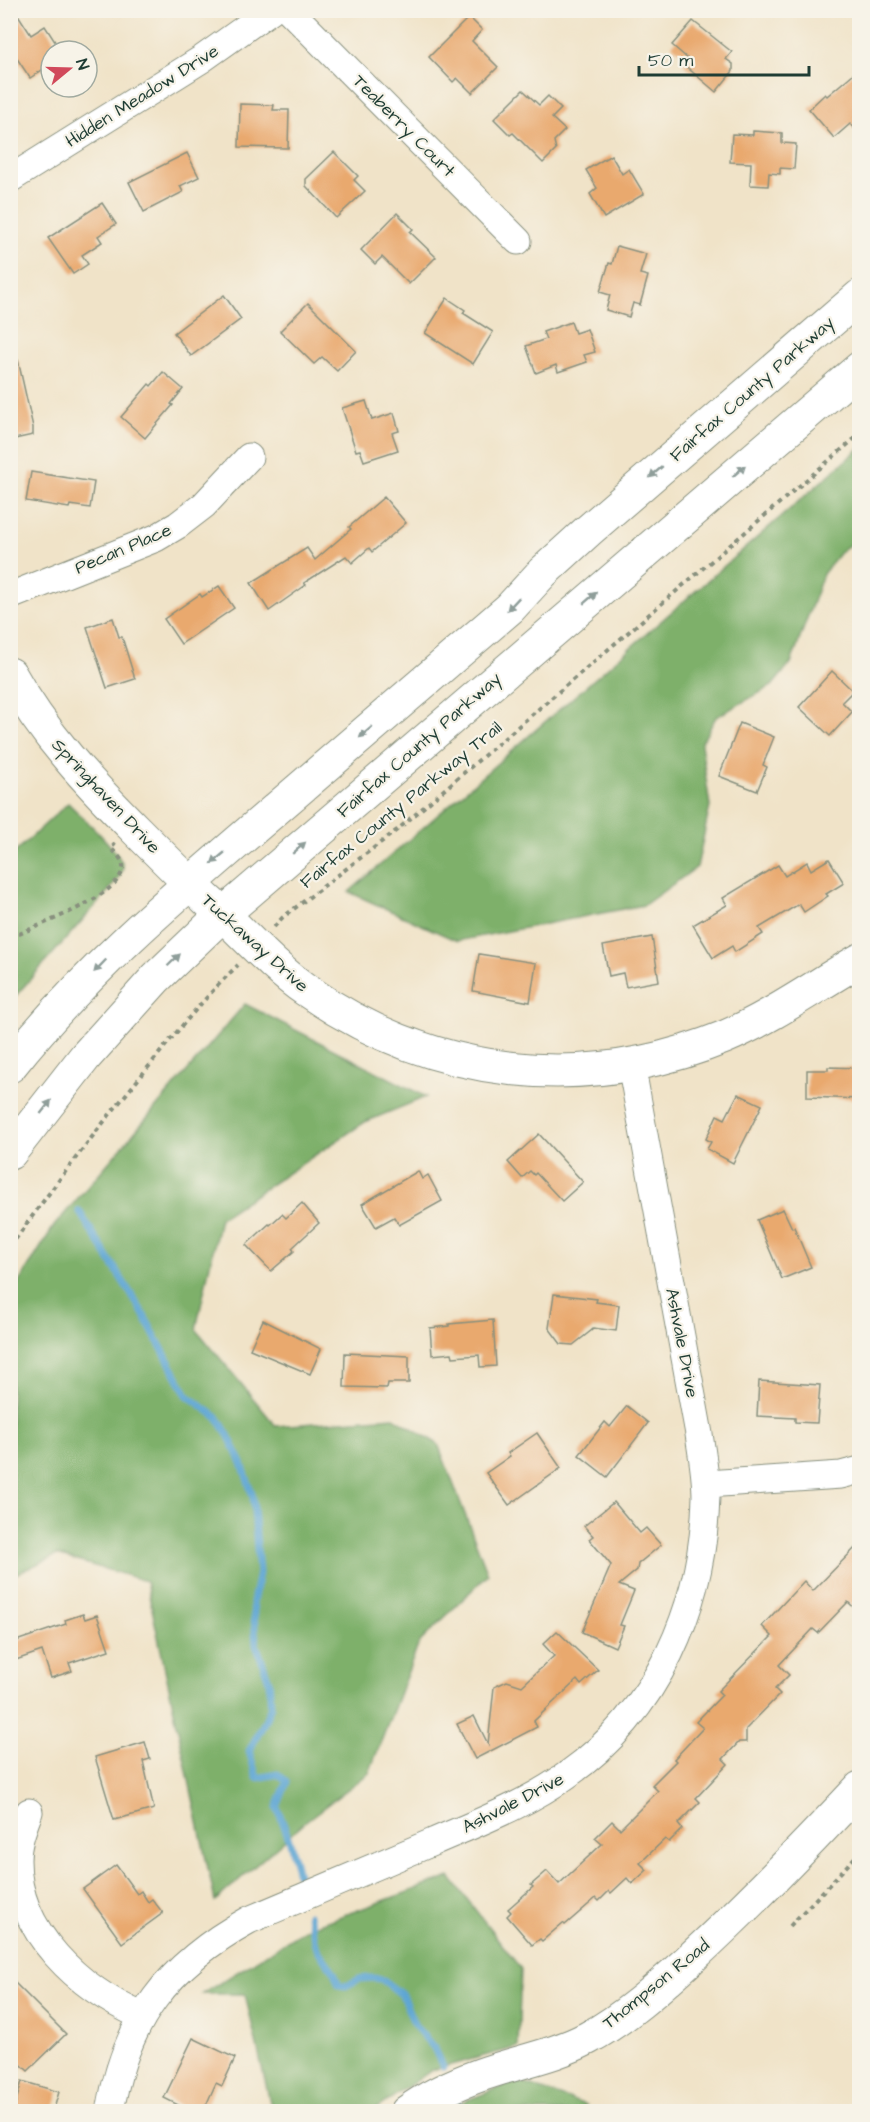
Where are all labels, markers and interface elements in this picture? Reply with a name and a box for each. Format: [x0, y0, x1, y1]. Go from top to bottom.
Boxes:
north arrow [39, 39, 99, 99]
street label: Hidden Meadow Drive [61, 39, 224, 153]
scale bar [639, 39, 808, 77]
text: 50 m [648, 48, 693, 73]
text: N [70, 56, 94, 73]
street label: Teaberry Court [346, 69, 461, 184]
street label: Fairfax County Parkway [664, 310, 840, 468]
one-way arrow [649, 465, 664, 478]
one-way arrow [731, 465, 747, 478]
street label: Pecan Place [71, 517, 175, 581]
one-way arrow [582, 592, 597, 605]
one-way arrow [507, 597, 521, 611]
street label: Fairfax County Parkway [331, 666, 507, 824]
street label: Fairfax County Parkway Trail [295, 715, 508, 895]
one-way arrow [359, 725, 374, 738]
street label: Springhaven Drive [45, 733, 166, 860]
one-way arrow [291, 842, 306, 855]
one-way arrow [211, 851, 226, 864]
street label: Tuckaway Drive [195, 888, 314, 999]
one-way arrow [167, 954, 181, 968]
one-way arrow [94, 959, 108, 973]
one-way arrow [40, 1099, 52, 1115]
street label: Ashvale Drive [659, 1286, 705, 1400]
street label: Ashvale Drive [458, 1767, 568, 1839]
street label: Thompson Road [597, 1933, 715, 2035]

